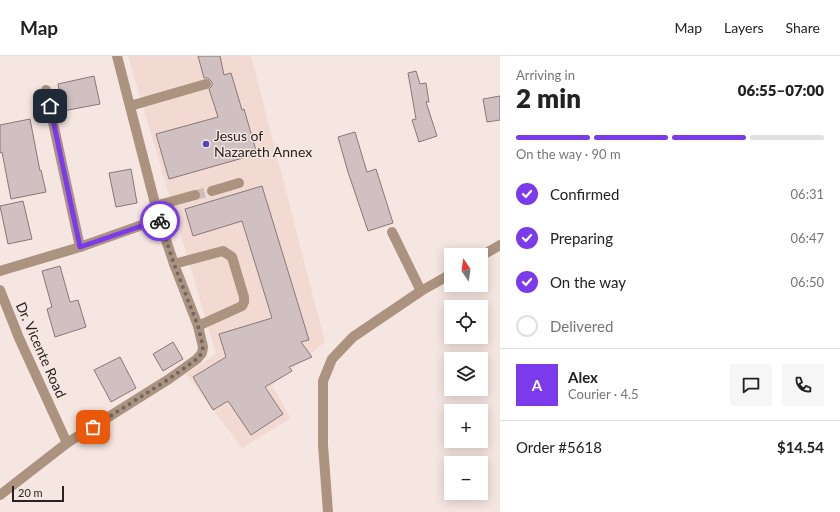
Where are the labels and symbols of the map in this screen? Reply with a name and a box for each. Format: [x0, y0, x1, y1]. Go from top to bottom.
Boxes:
pin [33, 89, 67, 123]
place label: Jesus of Nazareth Annex [214, 127, 312, 160]
marker: Jesus of Nazareth Annex [201, 139, 211, 149]
courier [140, 201, 180, 241]
north arrow [444, 248, 488, 292]
street label: Dr. Vicente Road [13, 299, 70, 400]
pin [76, 410, 110, 444]
scale bar [12, 484, 64, 503]

